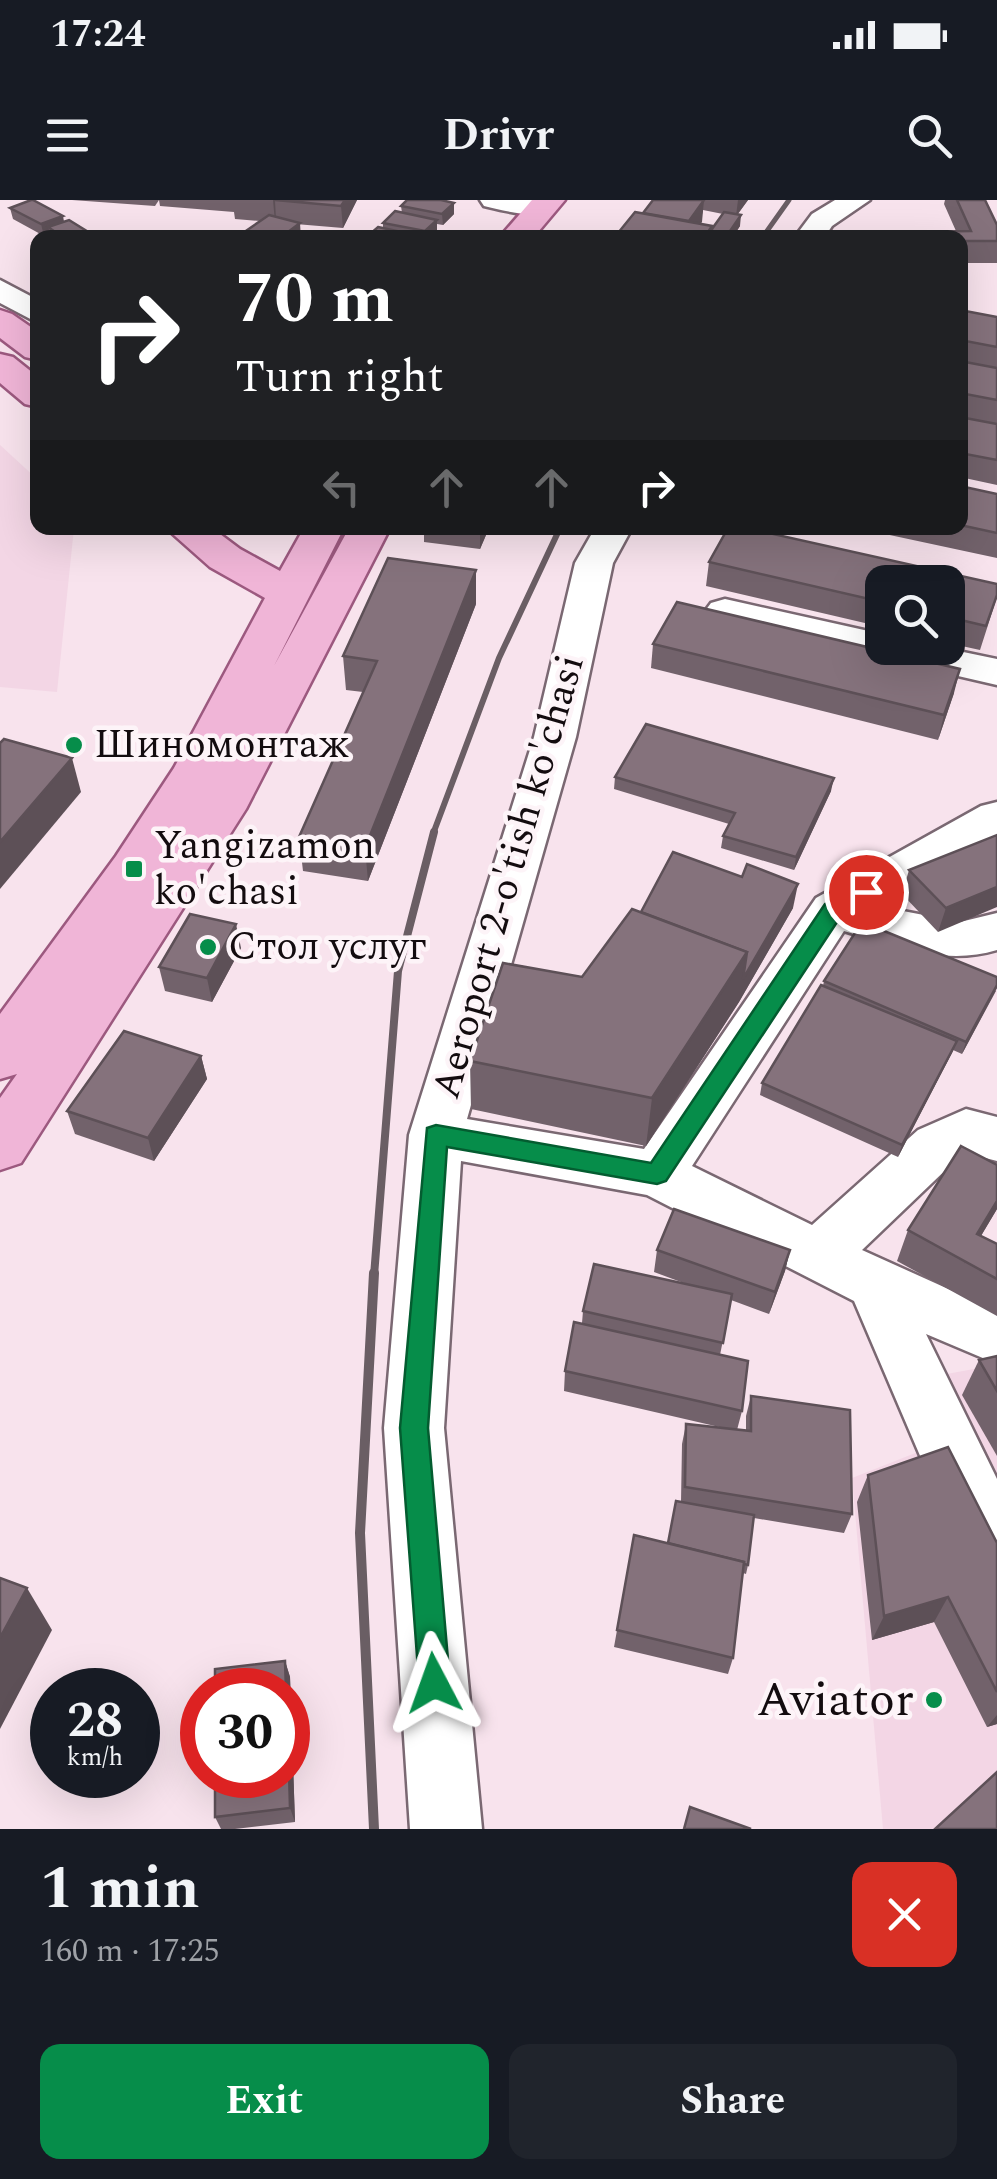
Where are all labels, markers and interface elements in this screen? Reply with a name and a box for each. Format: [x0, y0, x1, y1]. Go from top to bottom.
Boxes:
text: 17:24 [50, 6, 145, 64]
text: Drivr [443, 101, 554, 170]
icon: menu [40, 108, 95, 163]
icon: search [902, 108, 957, 163]
text: 70 m [235, 247, 394, 353]
icon: right [70, 270, 200, 400]
text: Turn right [235, 343, 444, 412]
icon: left [314, 460, 369, 515]
icon: ahead [419, 460, 474, 515]
icon: ahead [524, 460, 579, 515]
icon: right [629, 460, 684, 515]
map controls [865, 565, 965, 665]
button: search [865, 565, 965, 665]
street label: Aeroport 2-o'tish ko'chasi [416, 648, 602, 1106]
place label: Шиномонтаж [94, 715, 349, 776]
marker: Шиномонтаж [63, 734, 85, 756]
place label: Yangizamon ko'chasi [154, 816, 375, 923]
pin [824, 850, 909, 935]
marker: Yangizamon ko'chasi [123, 858, 145, 880]
icon: arrive [839, 865, 894, 920]
place label: Стол услуг [228, 917, 427, 978]
marker: Стол услуг [197, 936, 219, 958]
position arrow [382, 1631, 486, 1735]
place label: Aviator [756, 1664, 914, 1737]
speed limit sign: 30 [180, 1668, 310, 1798]
text: 28 [67, 1683, 123, 1759]
marker: Aviator [923, 1689, 945, 1711]
text: km/h [67, 1739, 123, 1777]
text: 1 min [40, 1843, 200, 1935]
button: close [852, 1862, 957, 1967]
text: 160 m · 17:25 [40, 1927, 220, 1976]
button: Exit [40, 2044, 489, 2159]
button: Share [509, 2044, 957, 2159]

